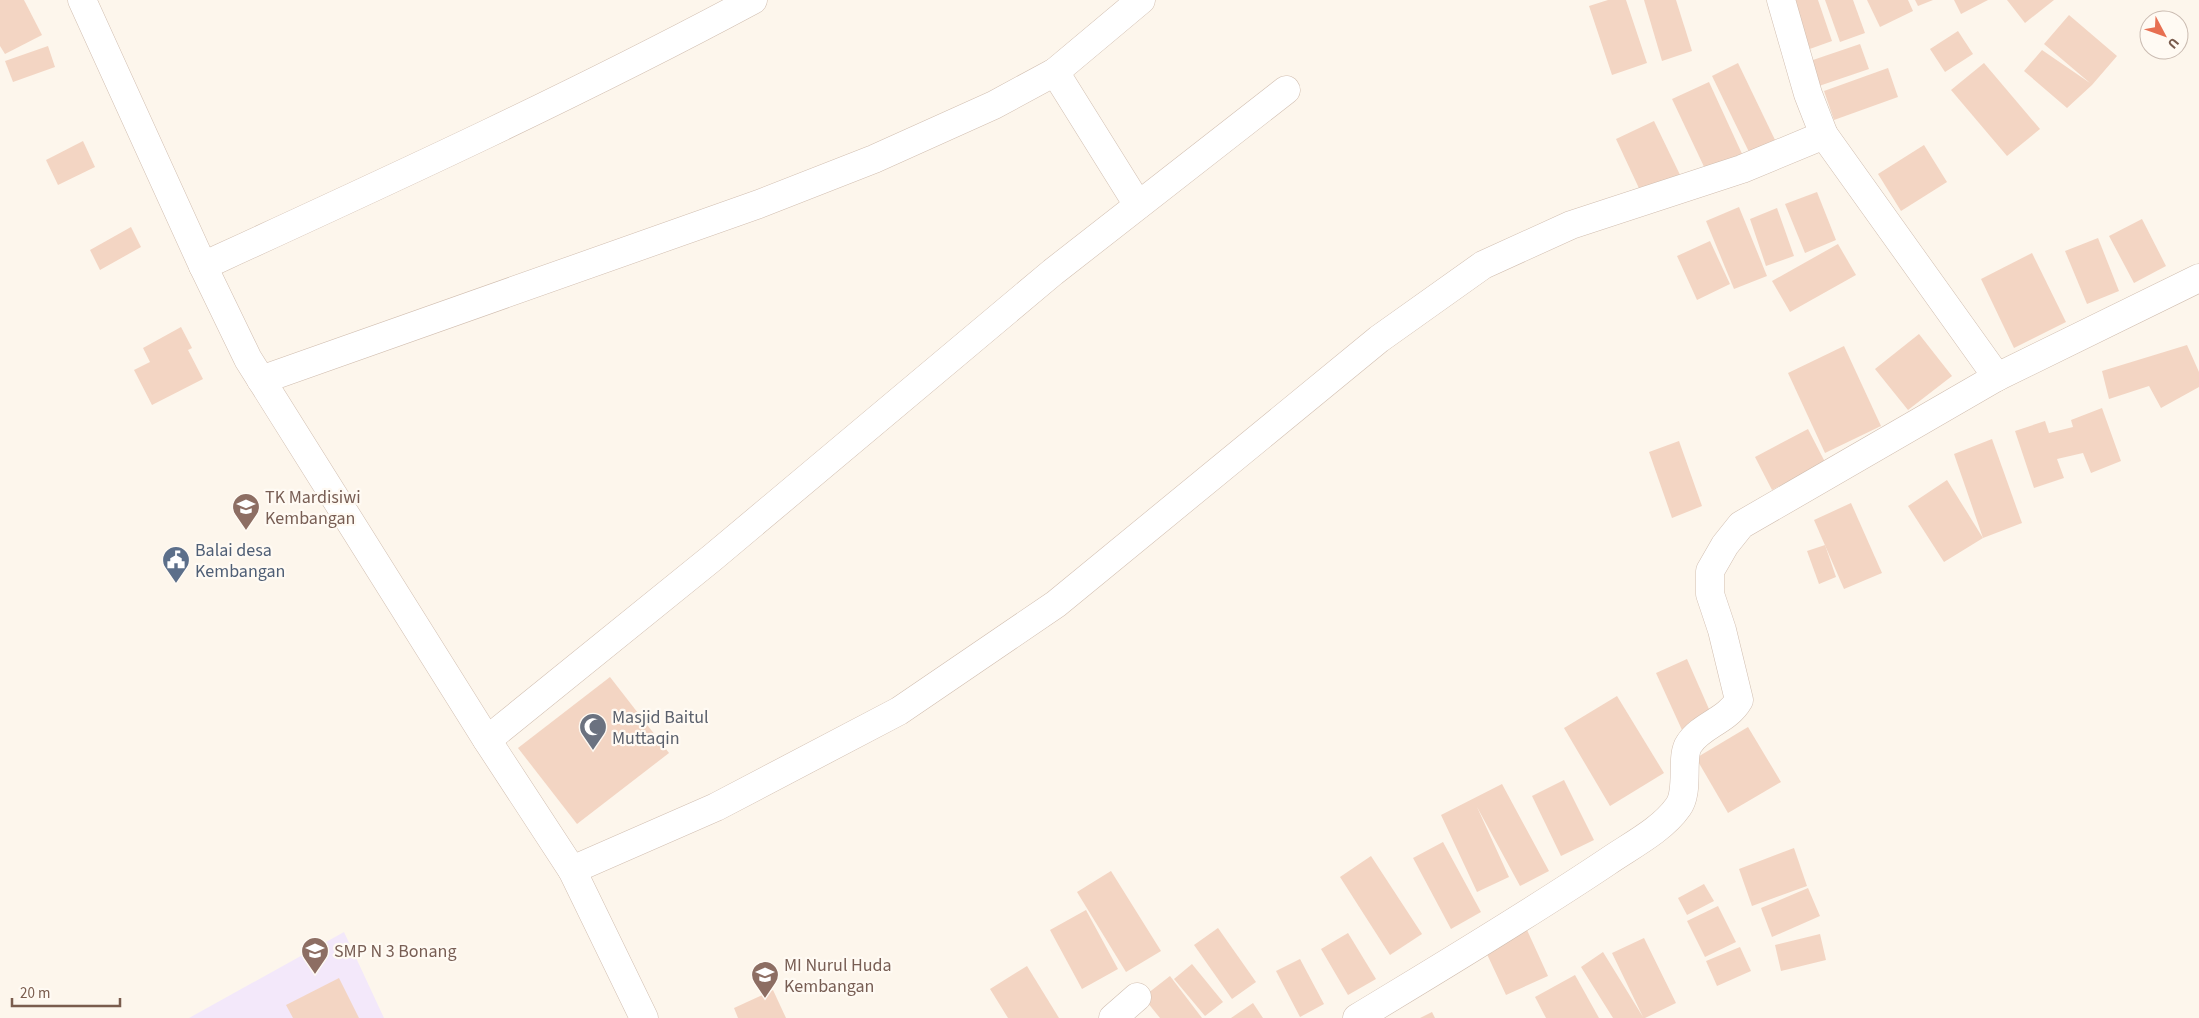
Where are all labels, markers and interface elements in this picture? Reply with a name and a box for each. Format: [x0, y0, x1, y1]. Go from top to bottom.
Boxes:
north arrow [2139, 10, 2189, 60]
text: U [2162, 33, 2184, 53]
place label: TK Mardisiwi Kembangan [265, 485, 361, 531]
school or university icon: TK Mardisiwi Kembangan [231, 492, 261, 531]
place label: Balai desa Kembangan [195, 538, 285, 584]
public building icon: Balai desa Kembangan [161, 545, 191, 584]
place label: Masjid Baitul Muttaqin [612, 705, 709, 751]
mosque icon: Masjid Baitul Muttaqin [578, 712, 608, 751]
school or university icon: SMP N 3 Bonang [300, 936, 330, 975]
place label: SMP N 3 Bonang [334, 939, 456, 964]
place label: MI Nurul Huda Kembangan [784, 953, 892, 999]
school or university icon: MI Nurul Huda Kembangan [750, 960, 780, 999]
scale bar [12, 976, 120, 1008]
text: 20 m [20, 983, 50, 1004]

